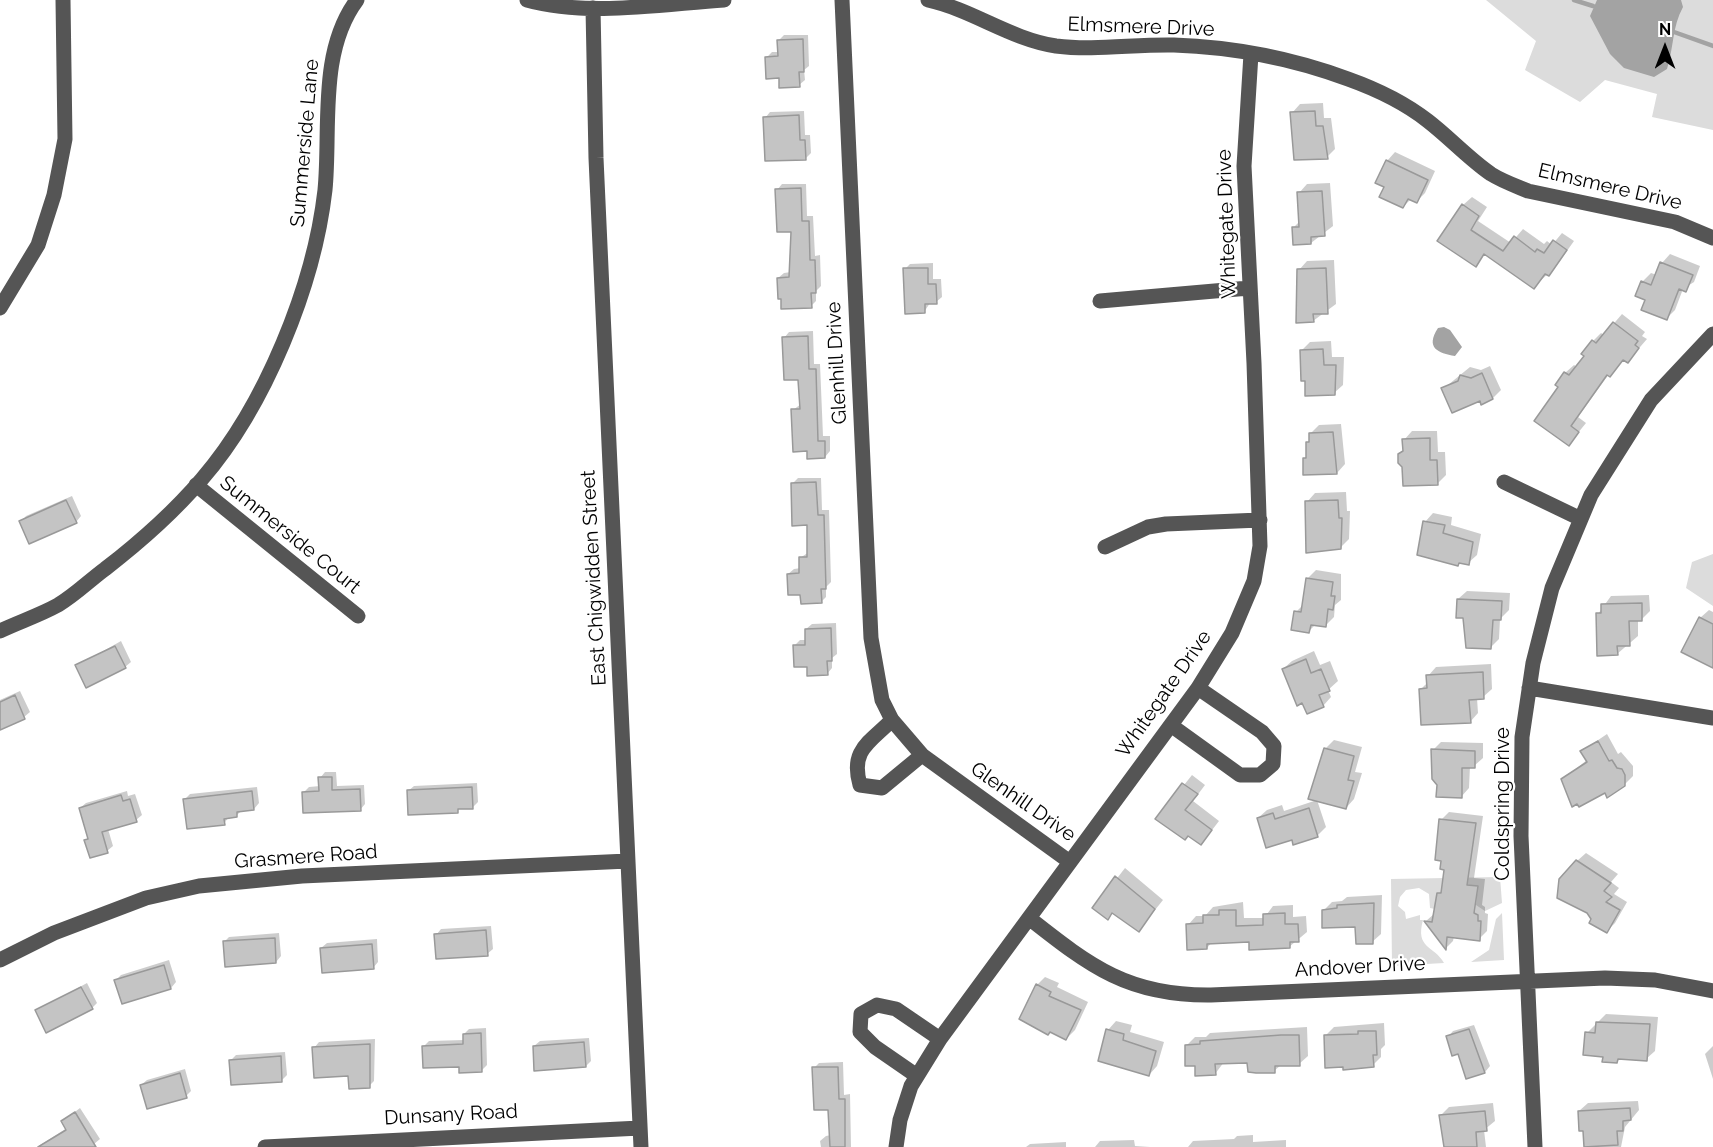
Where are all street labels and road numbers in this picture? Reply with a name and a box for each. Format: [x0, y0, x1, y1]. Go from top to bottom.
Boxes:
street label: Elmsmere Drive [1067, 12, 1215, 42]
street label: Summerside Lane [286, 58, 324, 228]
street label: Whitegate Drive [1212, 149, 1242, 299]
street label: Elmsmere Drive [1536, 159, 1684, 215]
street label: Glenhill Drive [822, 301, 852, 425]
street label: East Chigwidden Street [576, 470, 612, 686]
street label: Summerside Court [215, 471, 365, 599]
street label: Whitegate Drive [1111, 626, 1217, 762]
street label: Coldspring Drive [1491, 727, 1515, 881]
street label: Glenhill Drive [966, 757, 1080, 847]
street label: Grasmere Road [234, 840, 378, 874]
street label: Andover Drive [1294, 952, 1426, 982]
street label: Dunsany Road [384, 1100, 518, 1130]

